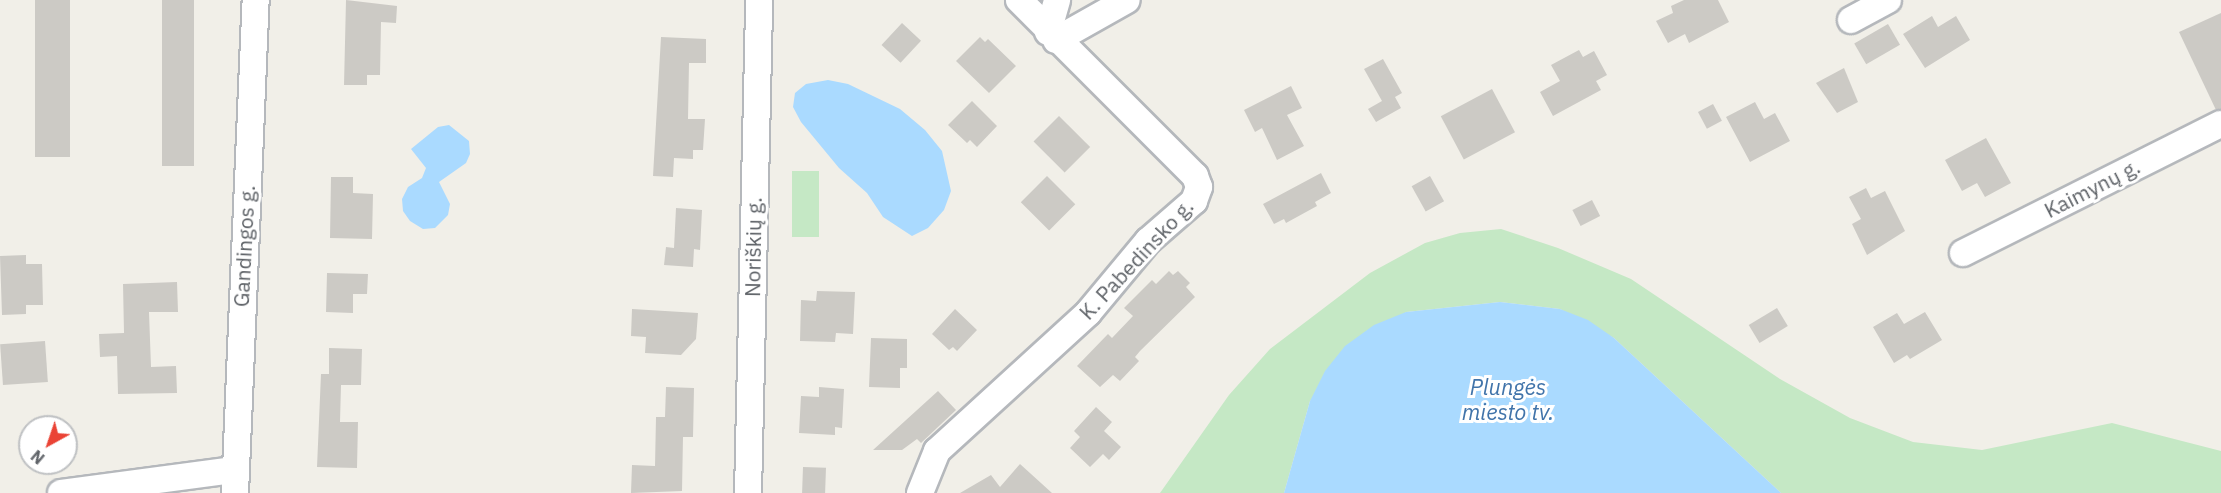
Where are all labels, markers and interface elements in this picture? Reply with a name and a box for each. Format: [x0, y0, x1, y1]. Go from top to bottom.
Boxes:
street label: Kaimynų g. [2040, 153, 2144, 223]
street label: Gandingos g. [228, 184, 260, 308]
street label: K. Pabedinsko g. [1074, 193, 1198, 325]
street label: Noriškių g. [740, 197, 766, 297]
water label: Plungės miesto tv. [1462, 373, 1554, 424]
north arrow [18, 415, 78, 475]
text: N [27, 446, 49, 469]

